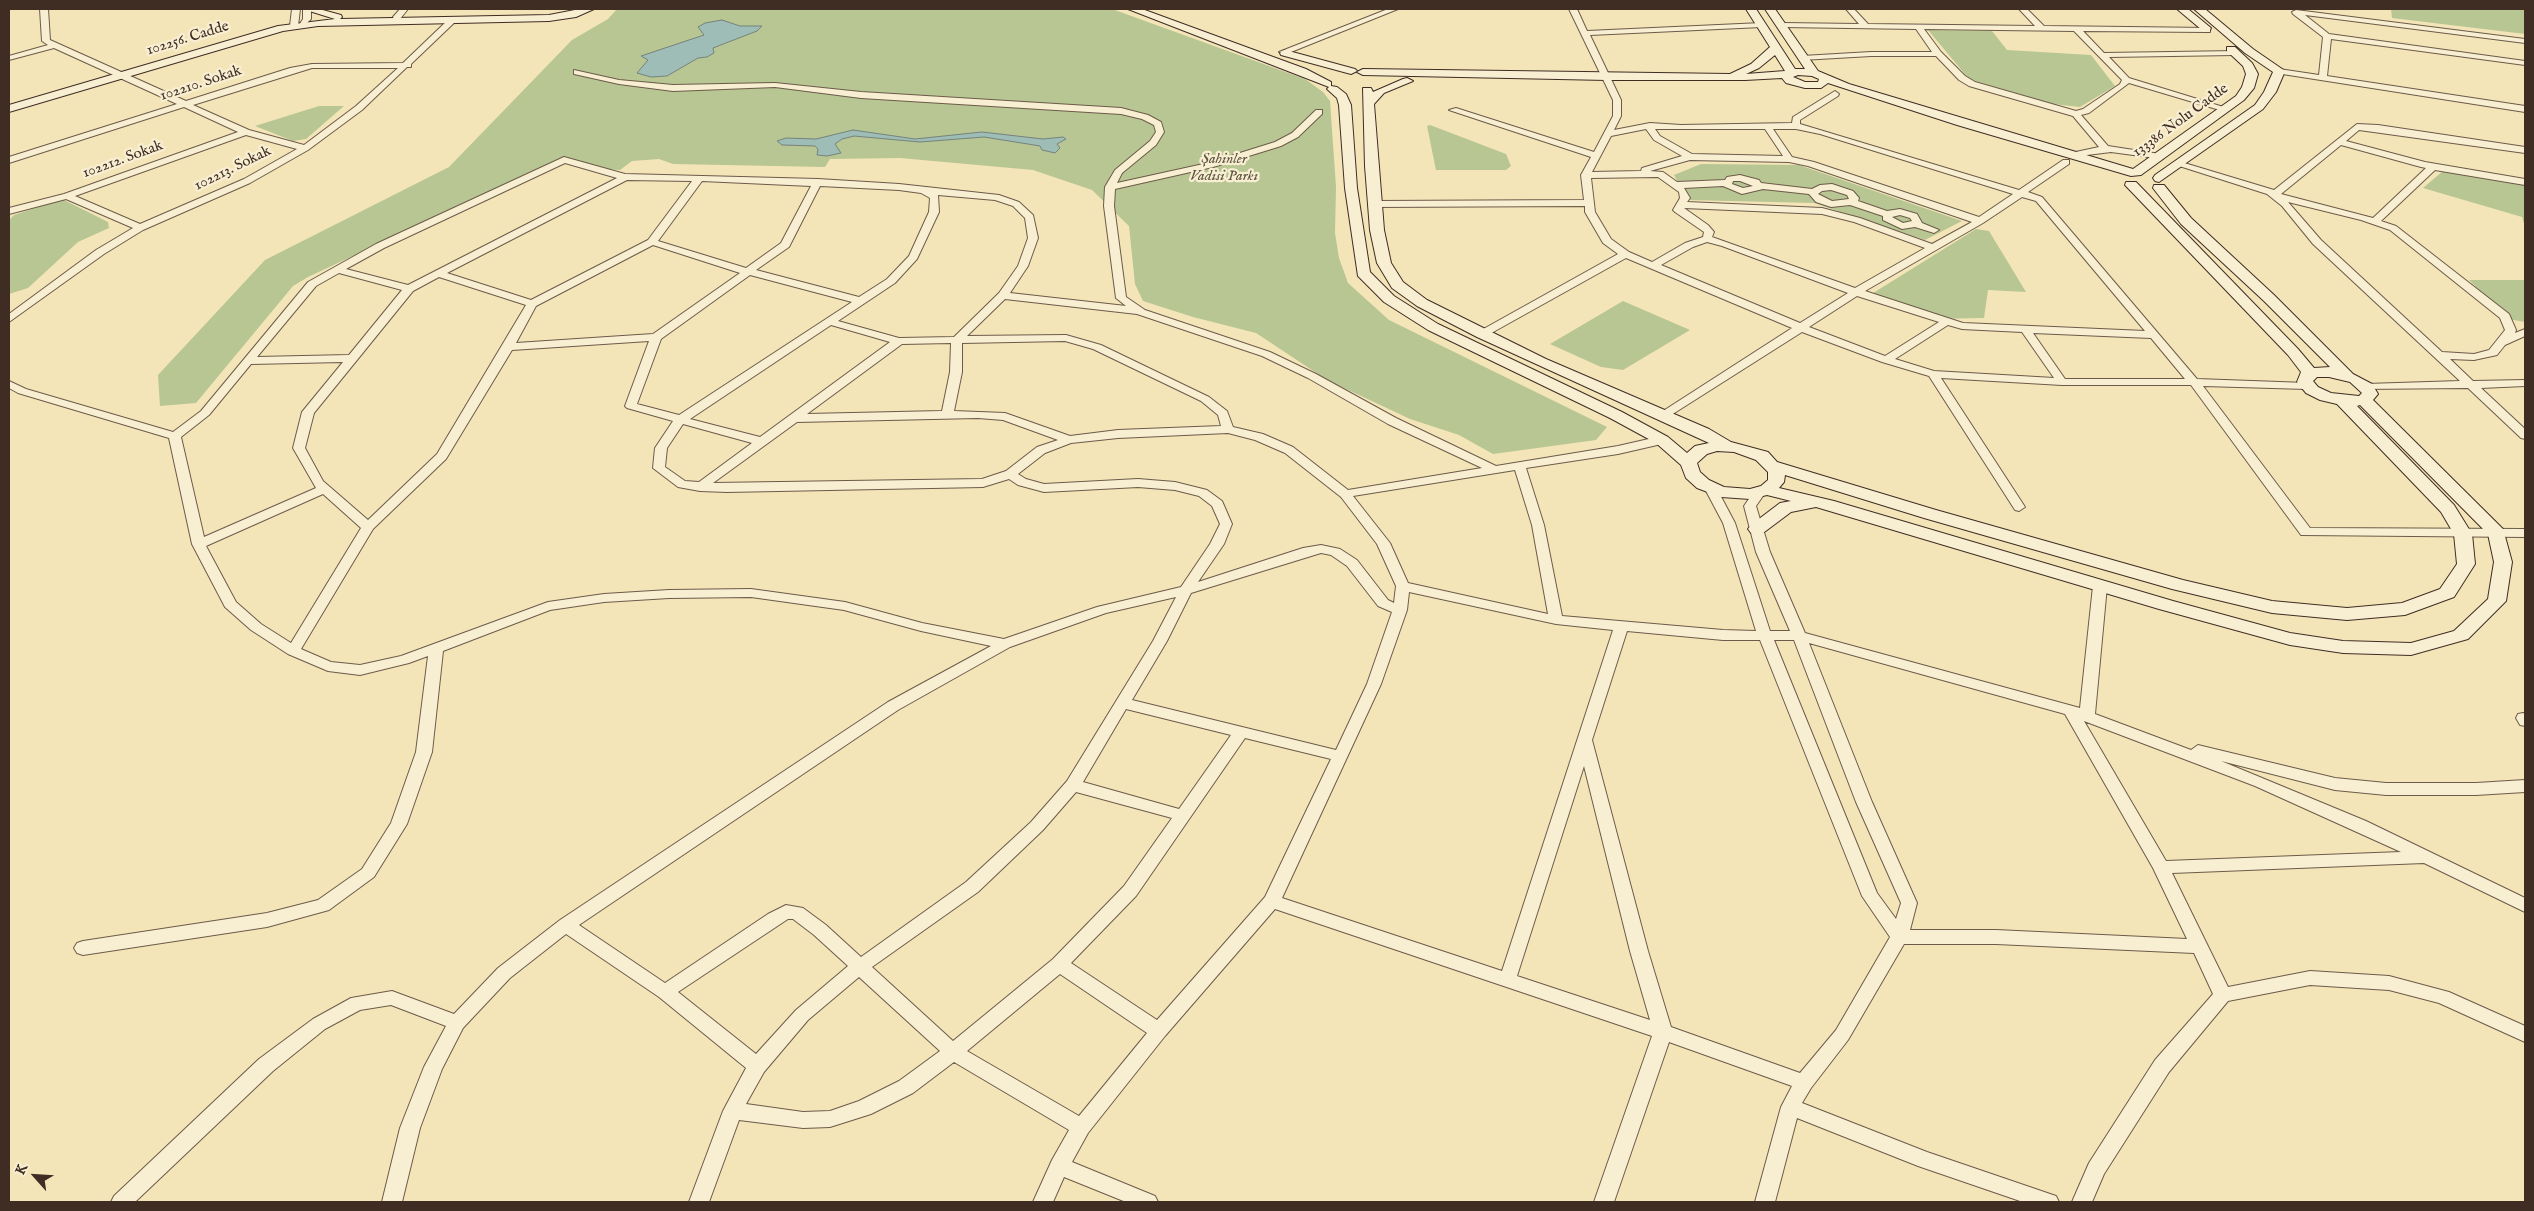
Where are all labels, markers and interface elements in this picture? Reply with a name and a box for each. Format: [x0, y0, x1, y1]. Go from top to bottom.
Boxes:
street label: 102256. Cadde [145, 18, 231, 60]
street label: 102210. Sokak [158, 62, 244, 106]
street label: 133386 Nolu Cadde [2130, 80, 2232, 162]
street label: 102212. Sokak [80, 137, 166, 183]
street label: 102213. Sokak [192, 143, 274, 195]
park label: Şahinler Vadisi Parkı [1190, 151, 1258, 186]
north arrow [10, 1151, 60, 1201]
text: K [11, 1161, 32, 1178]

